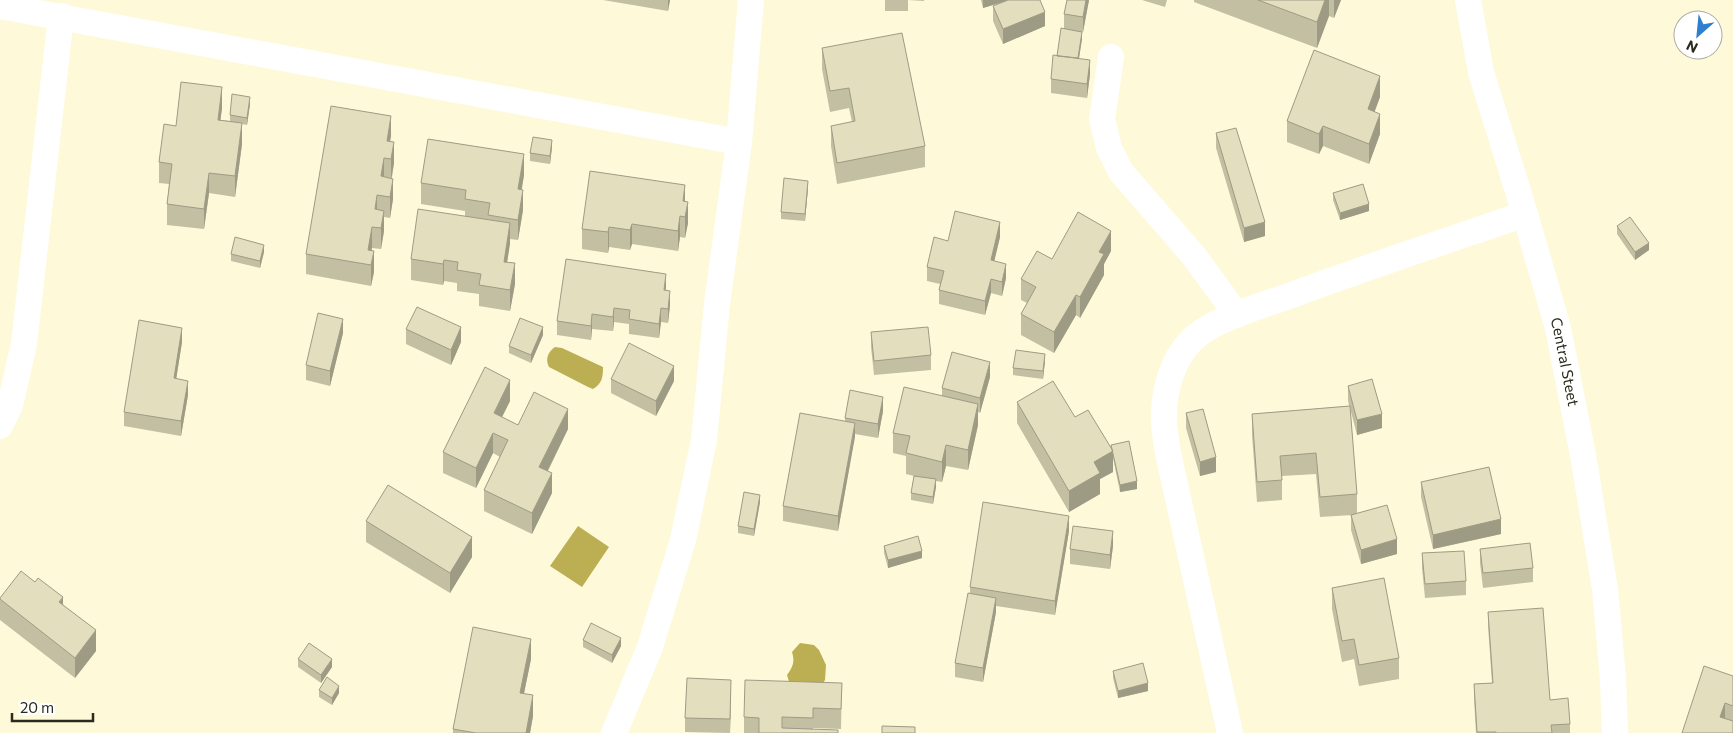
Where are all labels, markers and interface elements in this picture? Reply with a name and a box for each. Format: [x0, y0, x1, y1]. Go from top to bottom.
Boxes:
north arrow [1673, 10, 1723, 60]
text: N [1683, 37, 1700, 57]
street label: Central Steet [1547, 315, 1583, 408]
scale bar [12, 690, 94, 722]
text: 20 m [20, 698, 54, 716]

